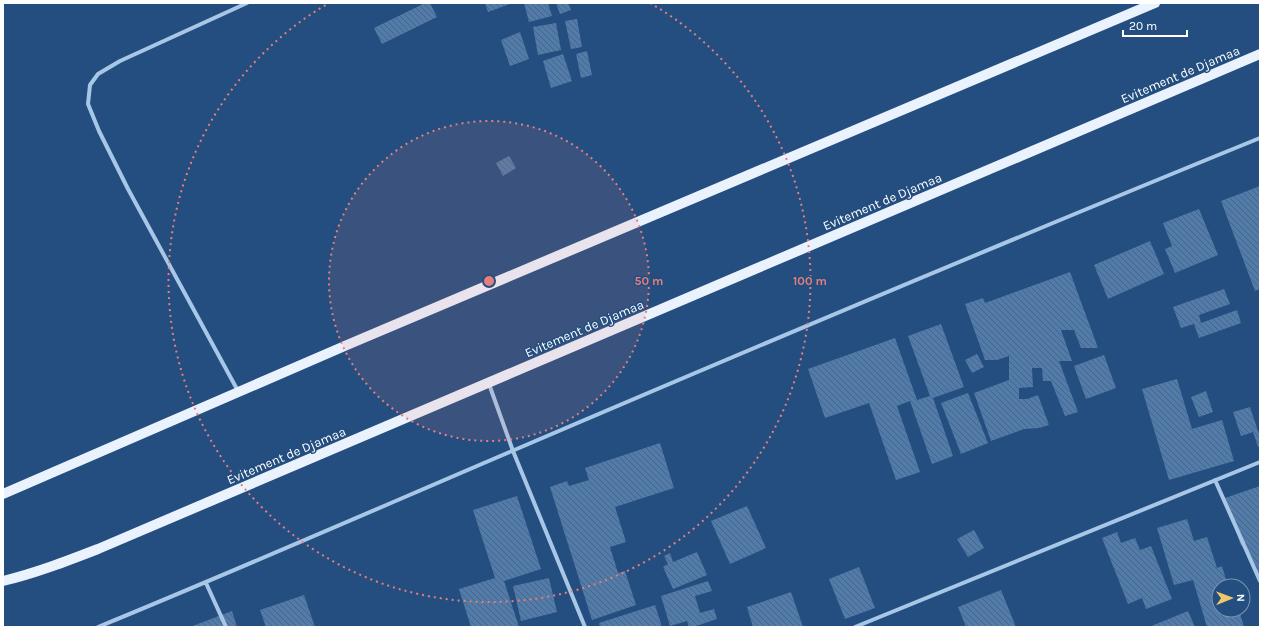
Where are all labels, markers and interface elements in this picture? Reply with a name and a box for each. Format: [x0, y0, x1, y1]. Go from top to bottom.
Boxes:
scale bar [1123, 12, 1187, 38]
text: 20 m [1129, 19, 1157, 33]
street label: Evitement de Djamaa [1118, 43, 1242, 106]
street label: Evitement de Djamaa [820, 170, 944, 233]
centre of rings [482, 274, 496, 288]
text: 50 m [635, 274, 664, 288]
text: 100 m [793, 274, 827, 288]
street label: Evitement de Djamaa [522, 297, 646, 360]
street label: Evitement de Djamaa [224, 424, 348, 487]
north arrow [1211, 578, 1251, 618]
text: N [1234, 594, 1247, 602]

